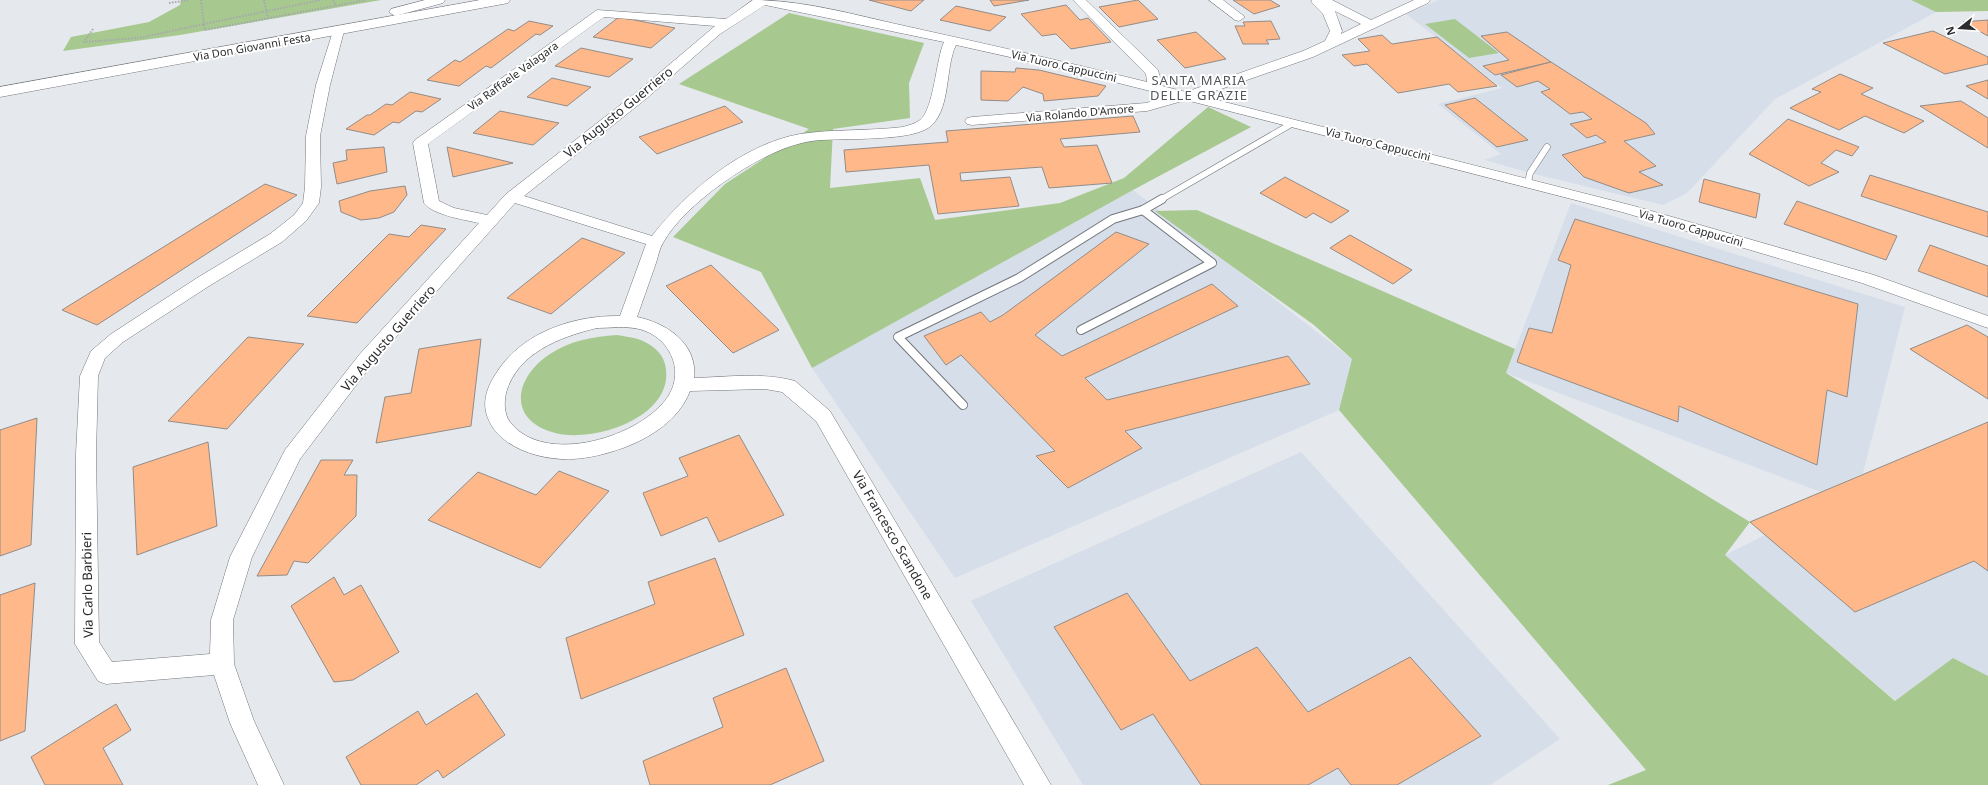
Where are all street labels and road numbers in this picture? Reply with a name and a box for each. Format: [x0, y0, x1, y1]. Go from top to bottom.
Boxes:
street label: Via Don Giovanni Festa [192, 29, 312, 64]
street label: Via Raffaele Valagara [464, 38, 561, 113]
street label: Via Tuoro Cappuccini [1010, 46, 1118, 85]
street label: Via Augusto Guerriero [560, 62, 676, 162]
street label: Via Rolando D'Amore [1025, 100, 1135, 125]
street label: Via Tuoro Cappuccini [1324, 123, 1432, 164]
street label: Via Tuoro Cappuccini [1637, 205, 1745, 250]
street label: Via Augusto Guerriero [337, 281, 439, 395]
street label: Via Francesco Scandone [849, 467, 937, 603]
street label: Via Carlo Barbieri [77, 532, 97, 638]

